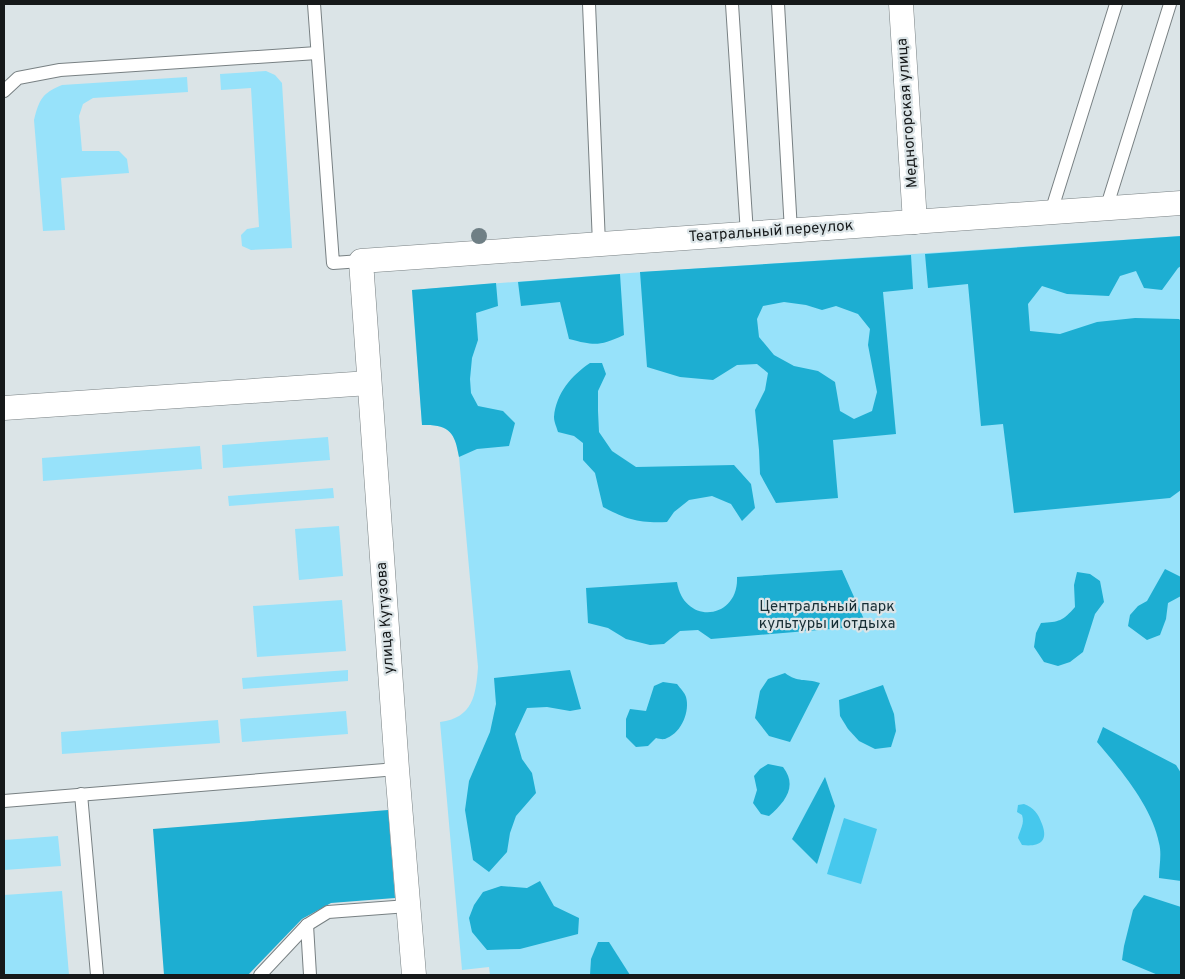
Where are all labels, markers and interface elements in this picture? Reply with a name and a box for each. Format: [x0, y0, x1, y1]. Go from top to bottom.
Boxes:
street label: Медногорская улица [893, 37, 923, 189]
street label: Театральный переулок [688, 217, 854, 247]
street label: улица Кутузова [373, 561, 399, 675]
park label: Центральный парк культуры и отдыха [759, 598, 895, 634]

